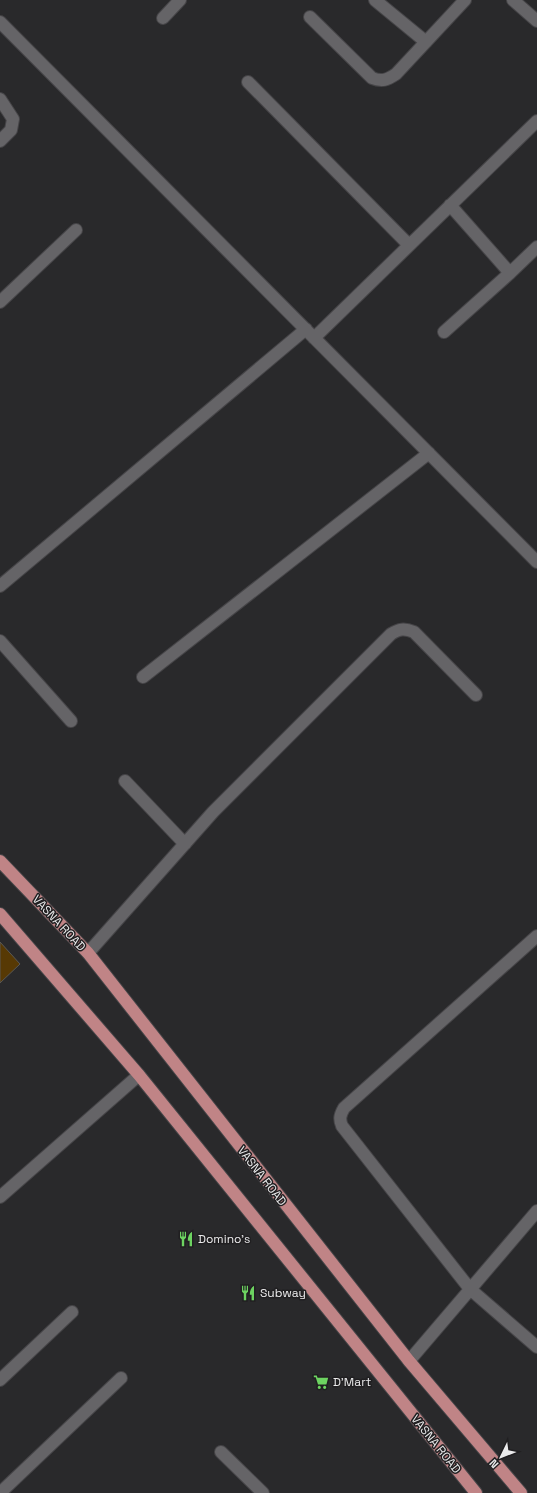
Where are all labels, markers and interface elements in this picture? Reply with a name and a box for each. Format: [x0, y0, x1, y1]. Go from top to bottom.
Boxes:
street label: VASNA ROAD [29, 892, 89, 954]
street label: VASNA ROAD [234, 1143, 290, 1209]
restaurant icon: Domino's [177, 1230, 195, 1248]
place label: Domino's [198, 1231, 250, 1247]
restaurant icon: Subway [239, 1284, 257, 1302]
place label: Subway [260, 1285, 306, 1301]
supermarket icon: D'Mart [312, 1373, 330, 1391]
place label: D'Mart [333, 1374, 371, 1390]
street label: VASNA ROAD [407, 1411, 465, 1477]
north arrow [481, 1437, 521, 1477]
text: N [486, 1456, 501, 1471]

